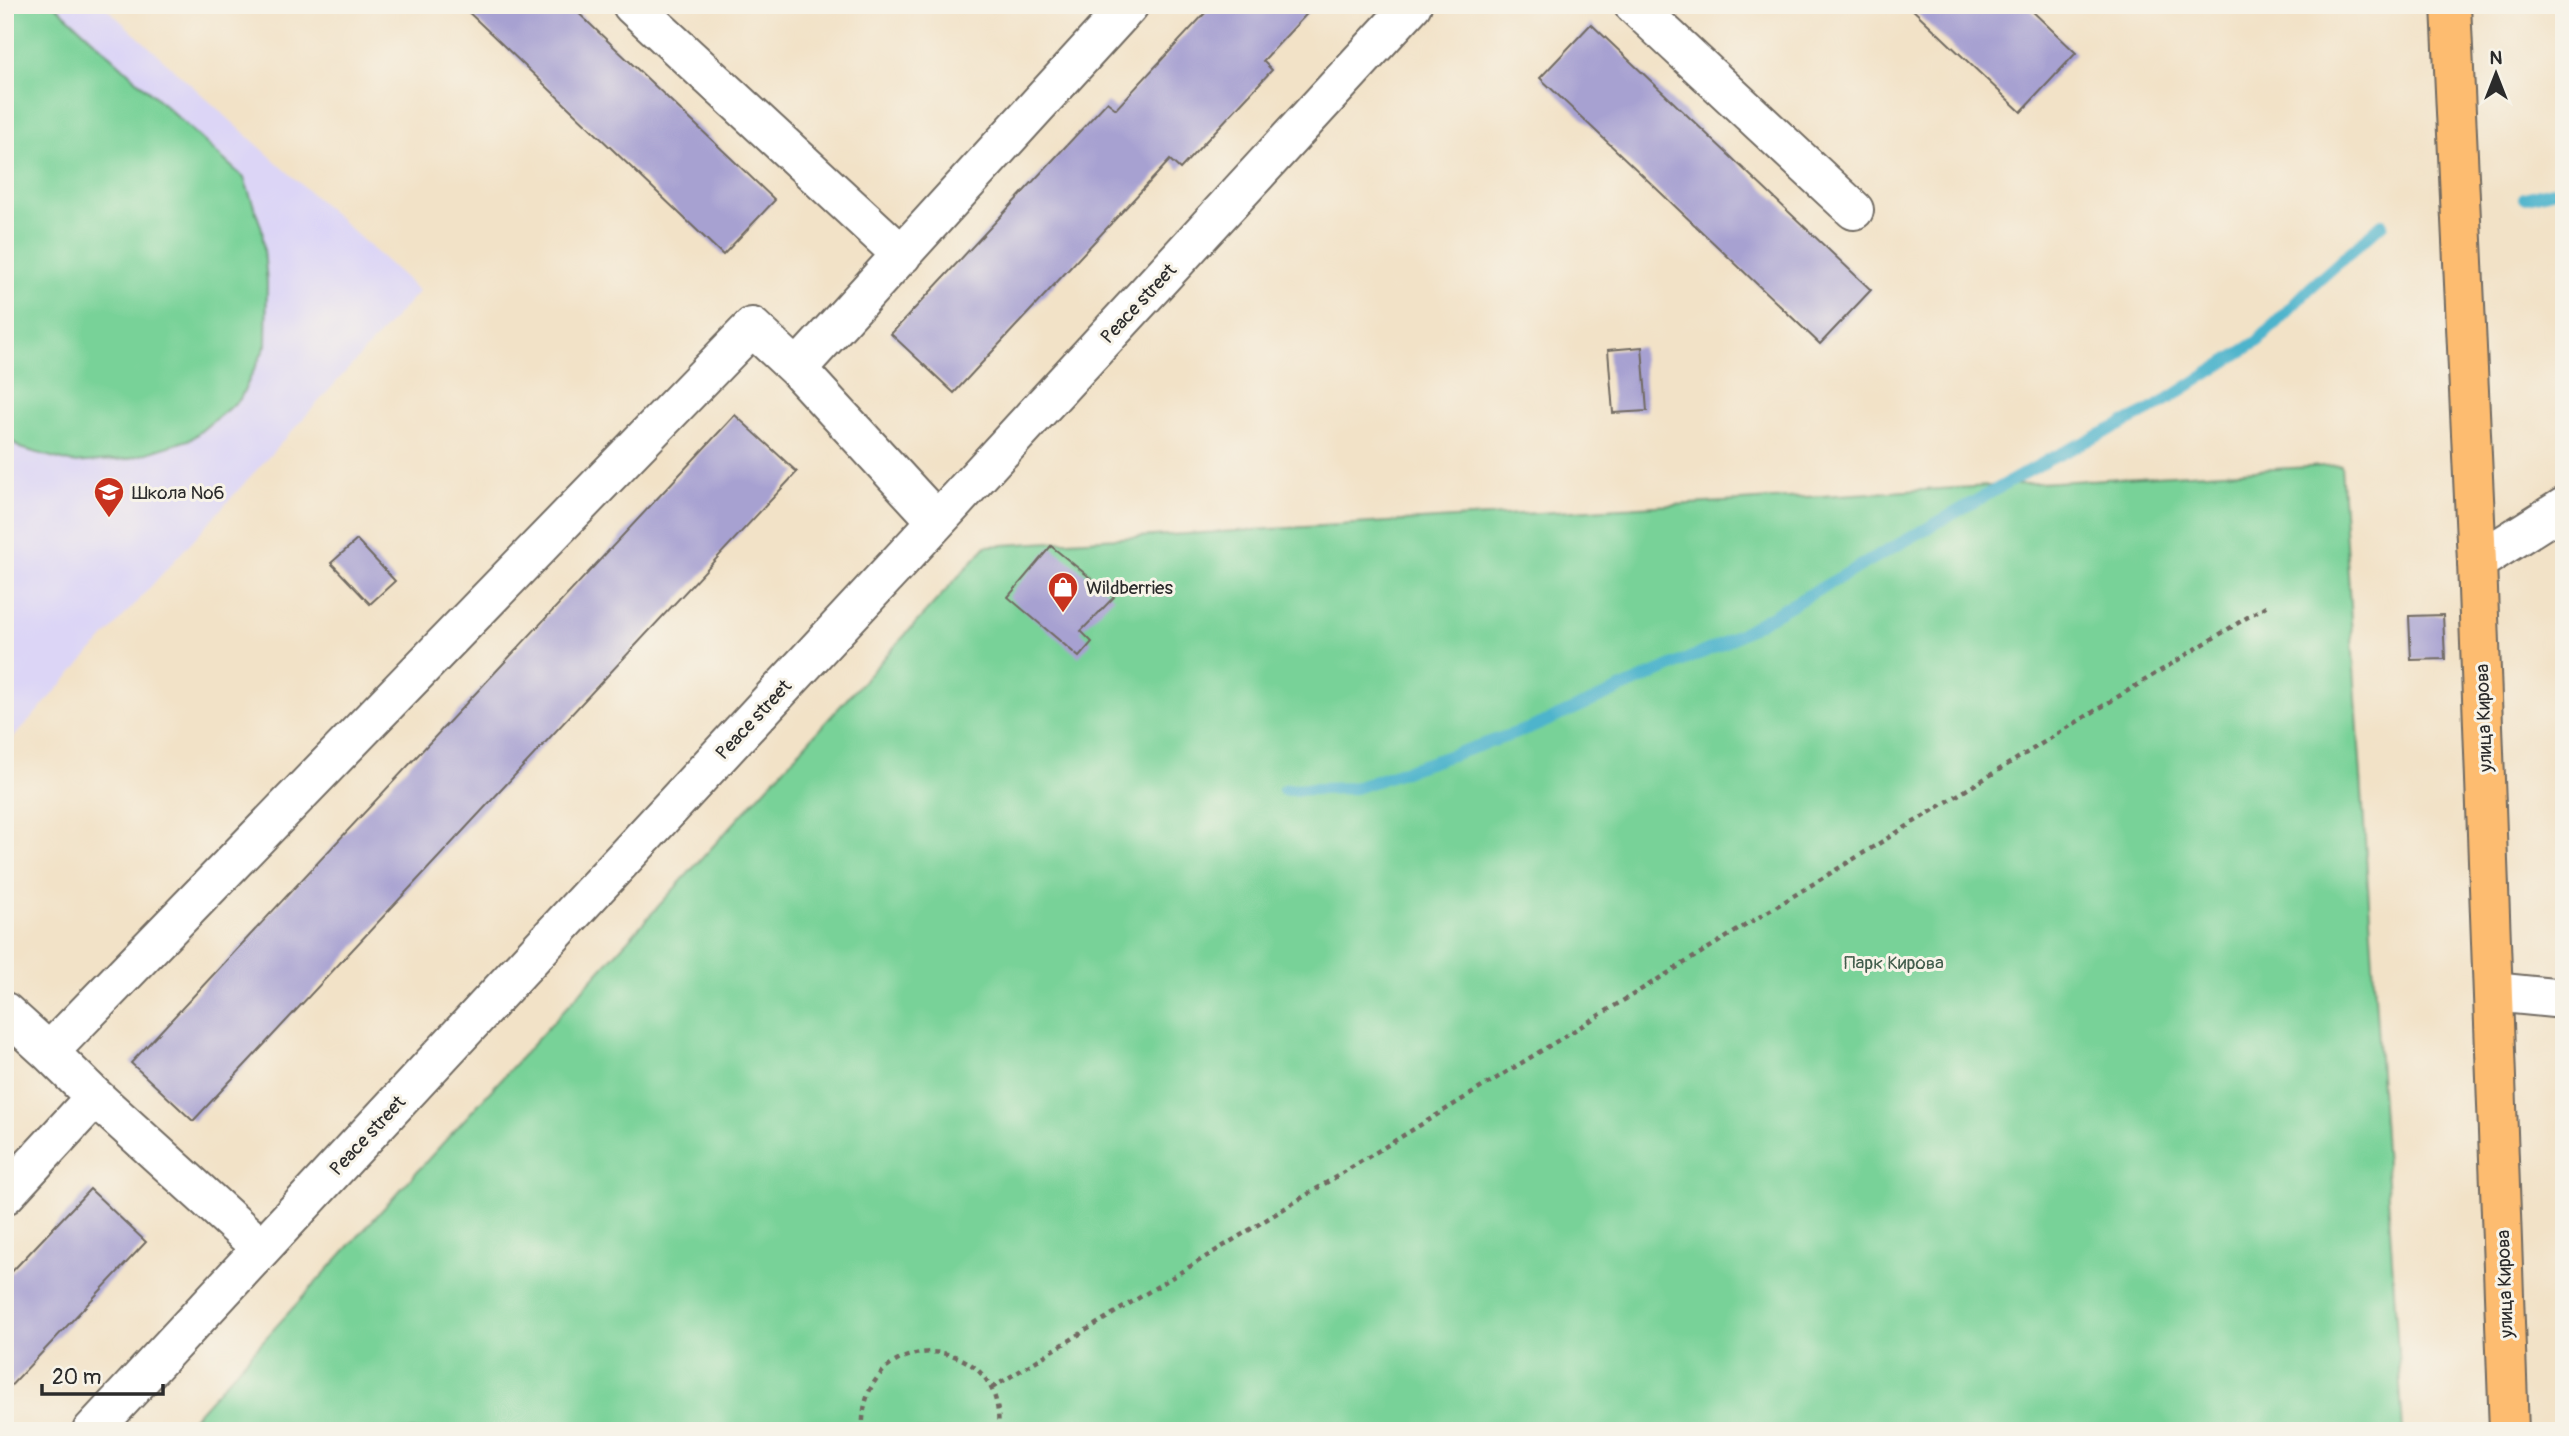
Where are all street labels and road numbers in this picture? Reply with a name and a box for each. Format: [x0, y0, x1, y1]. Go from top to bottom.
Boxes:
street label: Peace street [1096, 258, 1182, 349]
street label: улица Кирова [2470, 663, 2498, 773]
street label: Peace street [711, 674, 797, 765]
street label: Peace street [325, 1090, 411, 1181]
street label: улица Кирова [2491, 1229, 2519, 1339]

